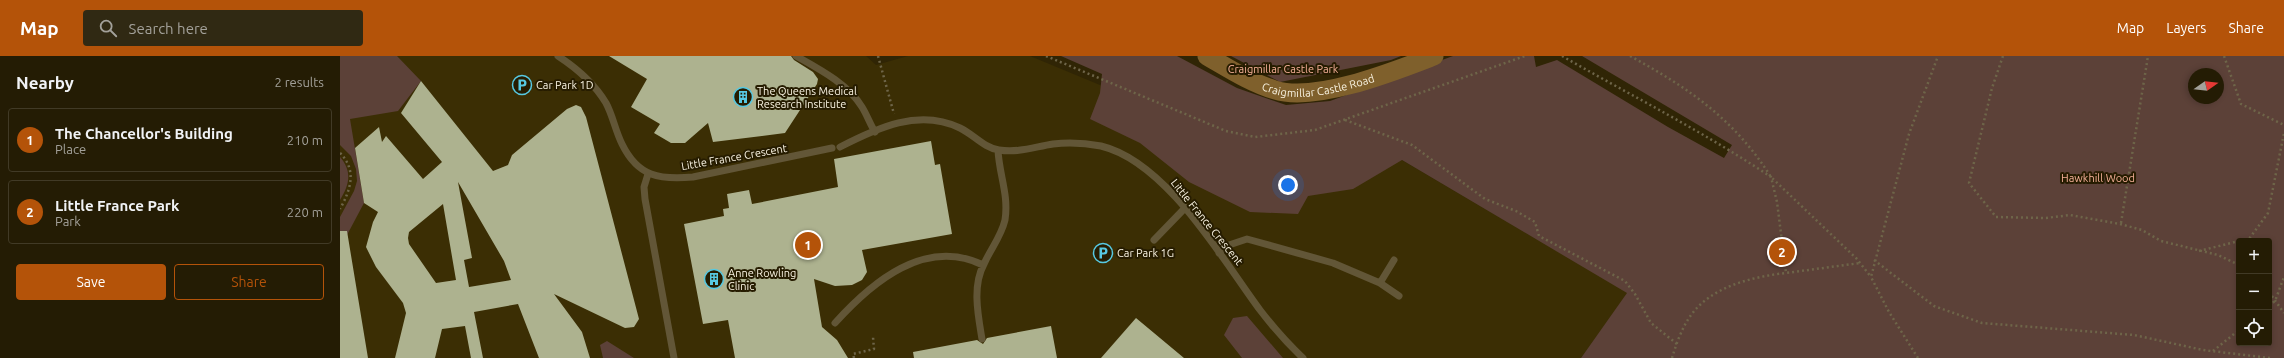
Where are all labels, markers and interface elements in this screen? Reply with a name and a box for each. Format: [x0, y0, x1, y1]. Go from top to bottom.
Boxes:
search box [83, 10, 363, 46]
text: Map [20, 17, 59, 39]
icon: search [97, 17, 119, 39]
text: Search here [129, 20, 208, 37]
text: Map [2117, 20, 2144, 36]
text: Layers [2166, 20, 2206, 36]
text: Share [2228, 20, 2264, 36]
park label: Craigmillar Castle Park [1228, 63, 1339, 75]
north arrow [2188, 68, 2224, 104]
street label: Craigmillar Castle Road [1260, 72, 1376, 99]
text: Nearby [16, 73, 74, 92]
parking icon: Car Park 1D [511, 74, 533, 96]
text: 2 results [274, 75, 324, 89]
place label: Car Park 1D [536, 79, 594, 91]
place label: The Queens Medical Research Institute [757, 85, 857, 110]
building icon: The Queens Medical Research Institute [732, 86, 754, 108]
text: The Chancellor's Building [55, 125, 233, 142]
text: 1 [26, 133, 34, 147]
text: 210 m [287, 133, 323, 147]
text: Place [55, 142, 86, 156]
street label: Little France Crescent [680, 142, 789, 172]
park label: Hawkhill Wood [2061, 172, 2135, 184]
your location [1278, 175, 1298, 195]
street label: Little France Crescent [1169, 177, 1246, 268]
text: Little France Park [55, 197, 179, 214]
text: 2 [26, 205, 34, 219]
text: 220 m [287, 205, 323, 219]
text: Park [55, 214, 81, 228]
pin: 1 [795, 230, 821, 260]
pin: 2 [1769, 237, 1795, 267]
map controls [2236, 238, 2272, 346]
button: + [2236, 238, 2272, 274]
parking icon: Car Park 1G [1092, 242, 1114, 264]
place label: Car Park 1G [1117, 247, 1174, 259]
button: Save [16, 264, 166, 300]
button: Share [174, 264, 324, 300]
place label: Anne Rowling Clinic [728, 267, 796, 292]
building icon: Anne Rowling Clinic [703, 268, 725, 290]
button: − [2236, 274, 2272, 310]
button: locate [2236, 310, 2272, 346]

